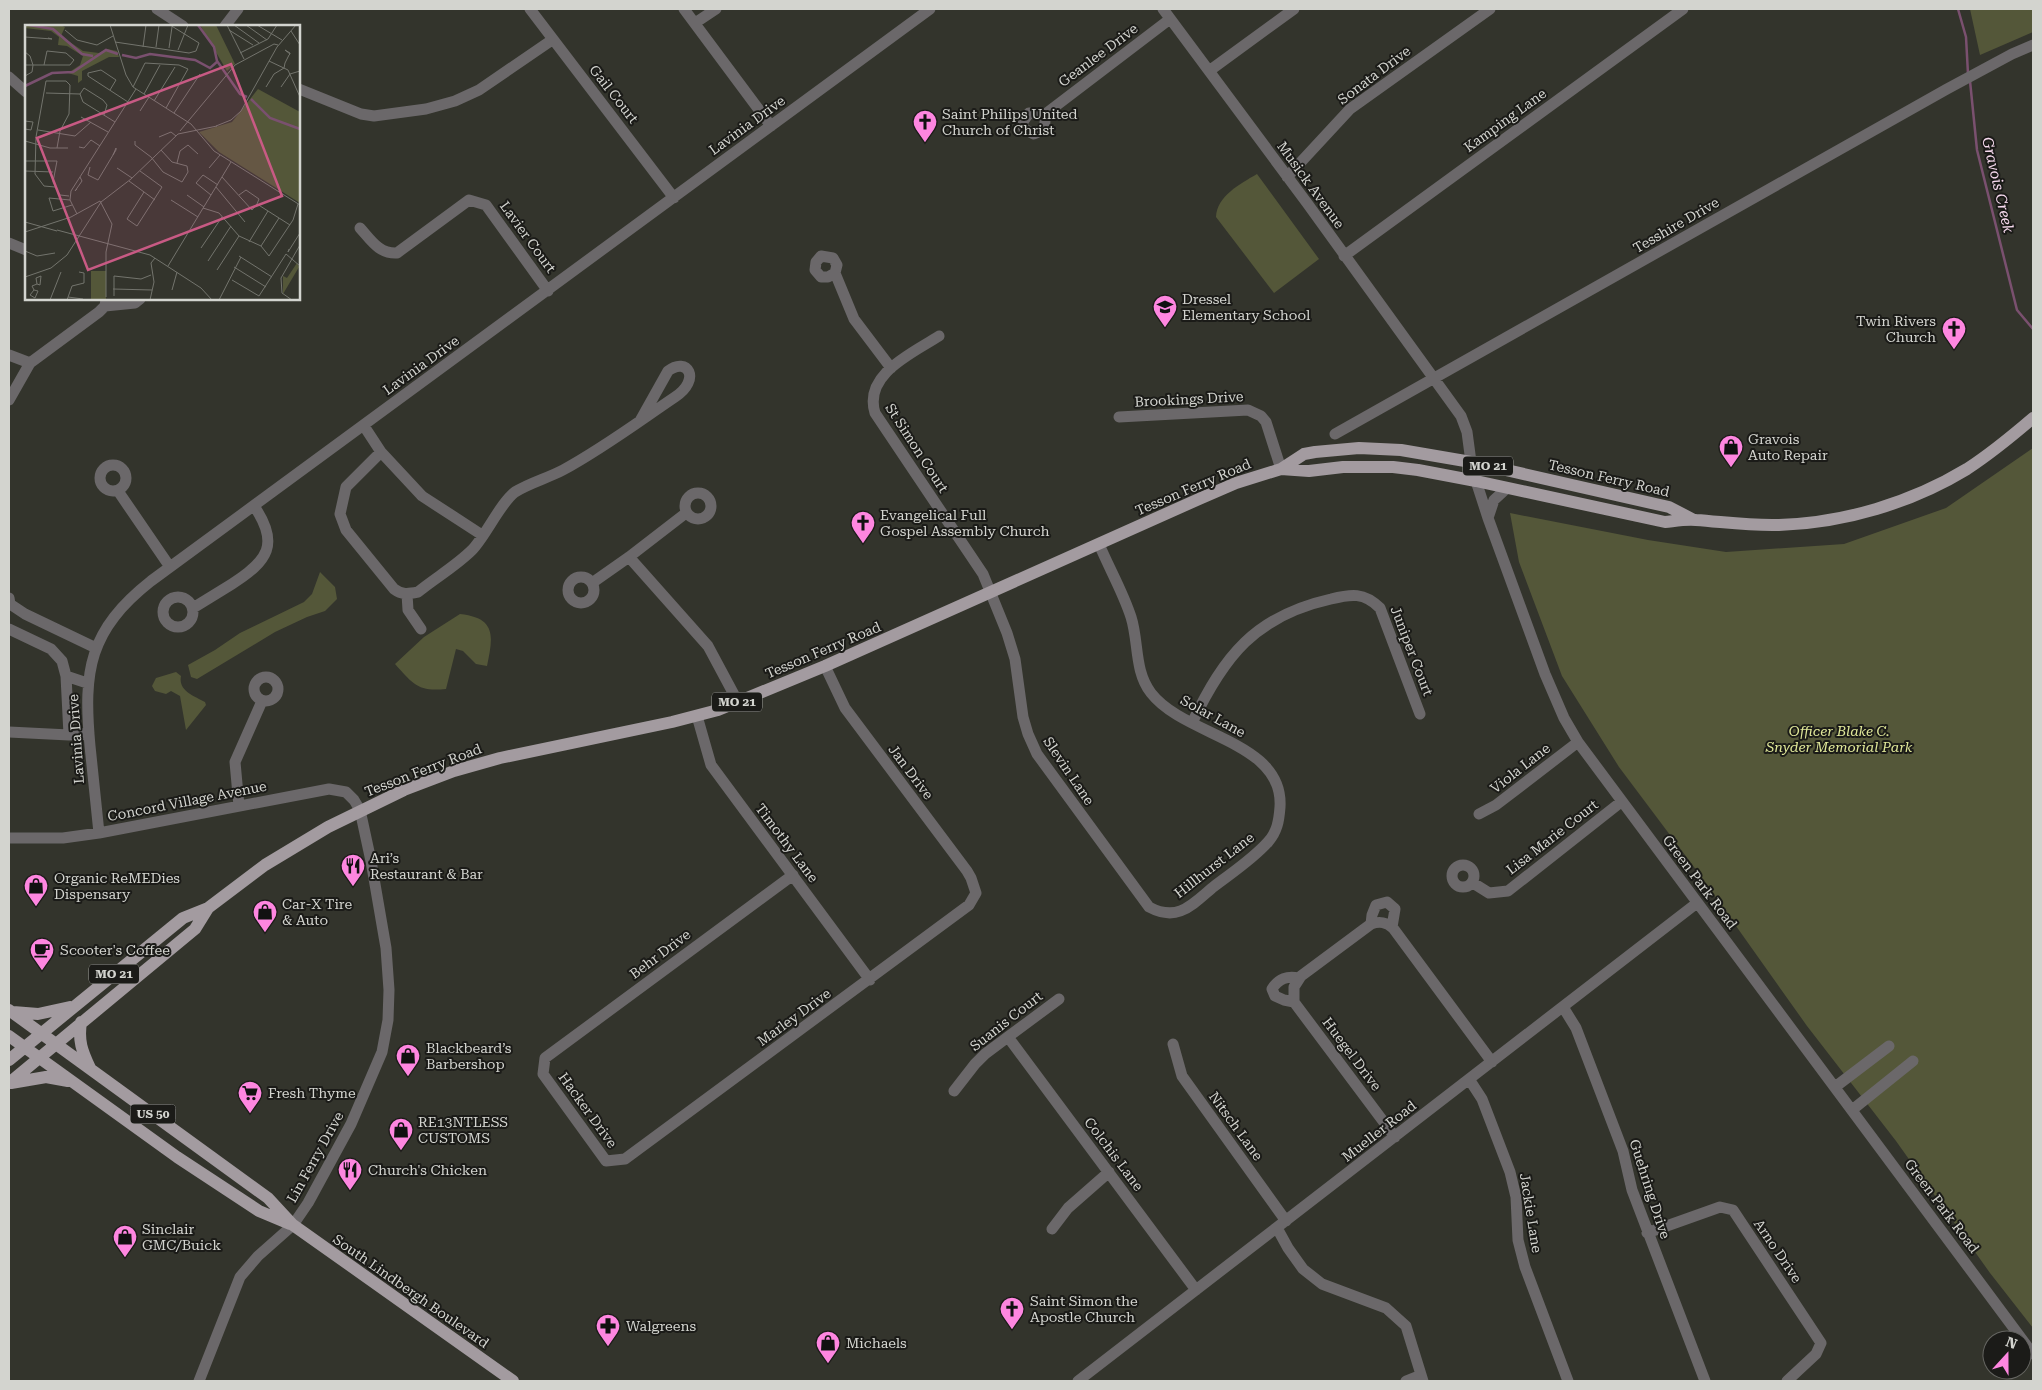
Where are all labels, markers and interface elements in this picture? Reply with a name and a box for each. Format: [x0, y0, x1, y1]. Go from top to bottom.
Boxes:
street label: Geanlee Drive [1055, 20, 1141, 90]
inset map [25, 25, 300, 300]
street label: Sonata Drive [1335, 42, 1414, 108]
street label: Gail Court [586, 62, 642, 126]
street label: Kamping Lane [1461, 85, 1549, 155]
street label: Lavinia Drive [706, 92, 788, 158]
place label: Saint Philips United Church of Christ [942, 106, 1077, 138]
church icon: Saint Philips United Church of Christ [912, 109, 938, 143]
water label: Gravois Creek [1978, 135, 2018, 236]
street label: Musick Avenue [1274, 138, 1348, 232]
street label: Tesshire Drive [1630, 194, 1722, 256]
street label: Lavier Court [497, 198, 559, 276]
place label: Dressel Elementary School [1182, 291, 1311, 323]
school or university icon: Dressel Elementary School [1152, 294, 1178, 328]
place label: Twin Rivers Church [1856, 313, 1936, 345]
church icon: Twin Rivers Church [1941, 316, 1967, 350]
street label: Lavinia Drive [380, 332, 462, 398]
street label: Brookings Drive [1134, 388, 1244, 410]
street label: St Simon Court [882, 400, 952, 496]
place label: Gravois Auto Repair [1748, 431, 1828, 463]
shop icon: Gravois Auto Repair [1718, 434, 1744, 468]
street label: Tesson Ferry Road [1133, 455, 1253, 519]
road number: MO 21 [1463, 456, 1513, 476]
street label: Tesson Ferry Road [1547, 456, 1671, 500]
place label: Evangelical Full Gospel Assembly Church [880, 507, 1050, 539]
church icon: Evangelical Full Gospel Assembly Church [850, 510, 876, 544]
street label: Juniper Court [1388, 604, 1436, 698]
street label: Tesson Ferry Road [763, 618, 883, 682]
road number: MO 21 [712, 692, 762, 712]
street label: Solar Lane [1178, 692, 1249, 741]
street label: Lavinia Drive [65, 693, 87, 784]
park label: Officer Blake C. Snyder Memorial Park [1765, 723, 1913, 755]
street label: Slevin Lane [1040, 734, 1098, 808]
street label: Tesson Ferry Road [362, 740, 484, 800]
street label: Viola Lane [1487, 740, 1553, 796]
street label: Jan Drive [885, 742, 937, 803]
street label: Concord Village Avenue [106, 778, 268, 824]
street label: Lisa Marie Court [1503, 796, 1601, 878]
street label: Timothy Lane [752, 801, 822, 886]
street label: Hillhurst Lane [1171, 829, 1257, 901]
street label: Green Park Road [1659, 832, 1741, 932]
place label: Ari’s Restaurant & Bar [370, 850, 483, 882]
restaurant icon: Ari’s Restaurant & Bar [340, 853, 366, 887]
place label: Organic ReMEDies Dispensary [54, 870, 180, 902]
shop icon: Organic ReMEDies Dispensary [23, 873, 49, 907]
place label: Car-X Tire & Auto [282, 896, 352, 928]
shop icon: Car-X Tire & Auto [252, 899, 278, 933]
street label: Behr Drive [626, 926, 694, 982]
cafe icon: Scooter's Coffee [29, 937, 55, 971]
place label: Scooter's Coffee [60, 942, 170, 958]
road number: MO 21 [89, 964, 139, 984]
street label: Marley Drive [754, 985, 834, 1049]
street label: Suanis Court [967, 988, 1045, 1054]
street label: Huegel Drive [1319, 1014, 1385, 1094]
place label: Blackbeard’s Barbershop [426, 1040, 512, 1072]
shop icon: Blackbeard’s Barbershop [395, 1043, 421, 1077]
street label: Hacker Drive [555, 1069, 621, 1151]
supermarket icon: Fresh Thyme [237, 1080, 263, 1114]
place label: Fresh Thyme [268, 1085, 356, 1101]
street label: Nitsch Lane [1206, 1089, 1266, 1164]
street label: Mueller Road [1339, 1097, 1419, 1165]
road number: US 50 [130, 1104, 176, 1124]
street label: Lin Ferry Drive [283, 1109, 347, 1205]
place label: RE13NTLESS CUSTOMS [418, 1114, 508, 1146]
street label: Colchis Lane [1081, 1114, 1147, 1194]
shop icon: RE13NTLESS CUSTOMS [388, 1117, 414, 1151]
street label: Guehring Drive [1626, 1137, 1674, 1241]
street label: Green Park Road [1901, 1156, 1983, 1256]
restaurant icon: Church's Chicken [337, 1157, 363, 1191]
place label: Church's Chicken [368, 1162, 487, 1178]
street label: Jackie Lane [1517, 1172, 1545, 1254]
street label: Arno Drive [1751, 1216, 1805, 1286]
place label: Sinclair GMC/Buick [142, 1221, 221, 1253]
shop icon: Sinclair GMC/Buick [112, 1224, 138, 1258]
street label: South Lindbergh Boulevard [330, 1231, 492, 1351]
place label: Saint Simon the Apostle Church [1030, 1293, 1138, 1325]
church icon: Saint Simon the Apostle Church [999, 1296, 1025, 1330]
pharmacy icon: Walgreens [595, 1313, 621, 1347]
place label: Walgreens [626, 1318, 697, 1334]
shop icon: Michaels [815, 1330, 841, 1364]
north arrow [1982, 1330, 2032, 1380]
text: N [2004, 1333, 2020, 1352]
place label: Michaels [846, 1335, 907, 1351]

